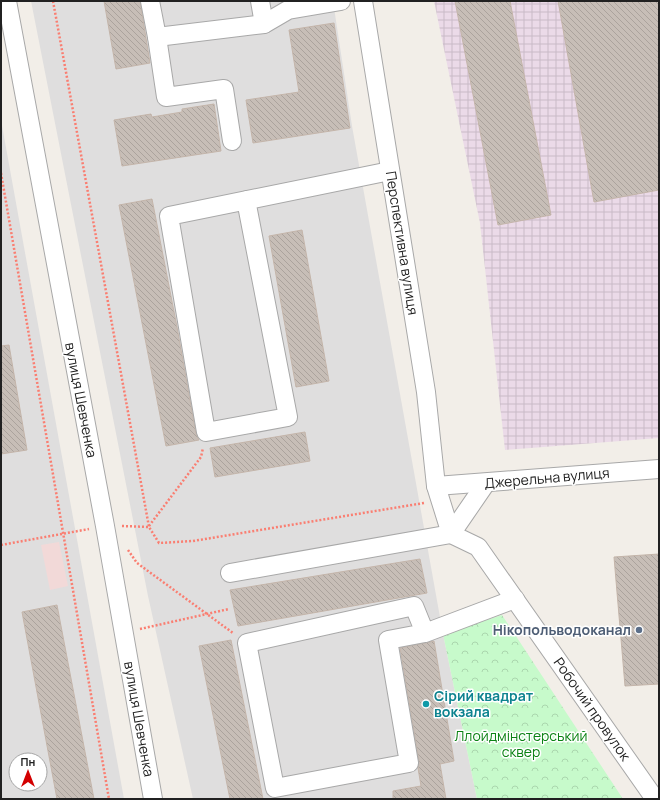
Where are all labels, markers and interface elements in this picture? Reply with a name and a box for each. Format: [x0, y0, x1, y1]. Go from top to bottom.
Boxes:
street label: Перспективна вулиця [382, 170, 423, 316]
street label: вулиця Шевченка [61, 341, 102, 459]
street label: Джерельна вулиця [484, 463, 610, 492]
place label: Нікопольводоканал [493, 620, 631, 639]
marker: Нікопольводоканал [634, 625, 644, 635]
street label: Робочий провулок [550, 653, 636, 765]
street label: вулиця Шевченка [120, 660, 159, 778]
place label: Сірий квадрат вокзала [434, 686, 534, 721]
marker: Сірий квадрат вокзала [421, 699, 431, 709]
park label: Ллойдмінстерський сквер [455, 726, 587, 761]
north arrow [8, 752, 48, 792]
text: Пн [21, 754, 36, 769]

